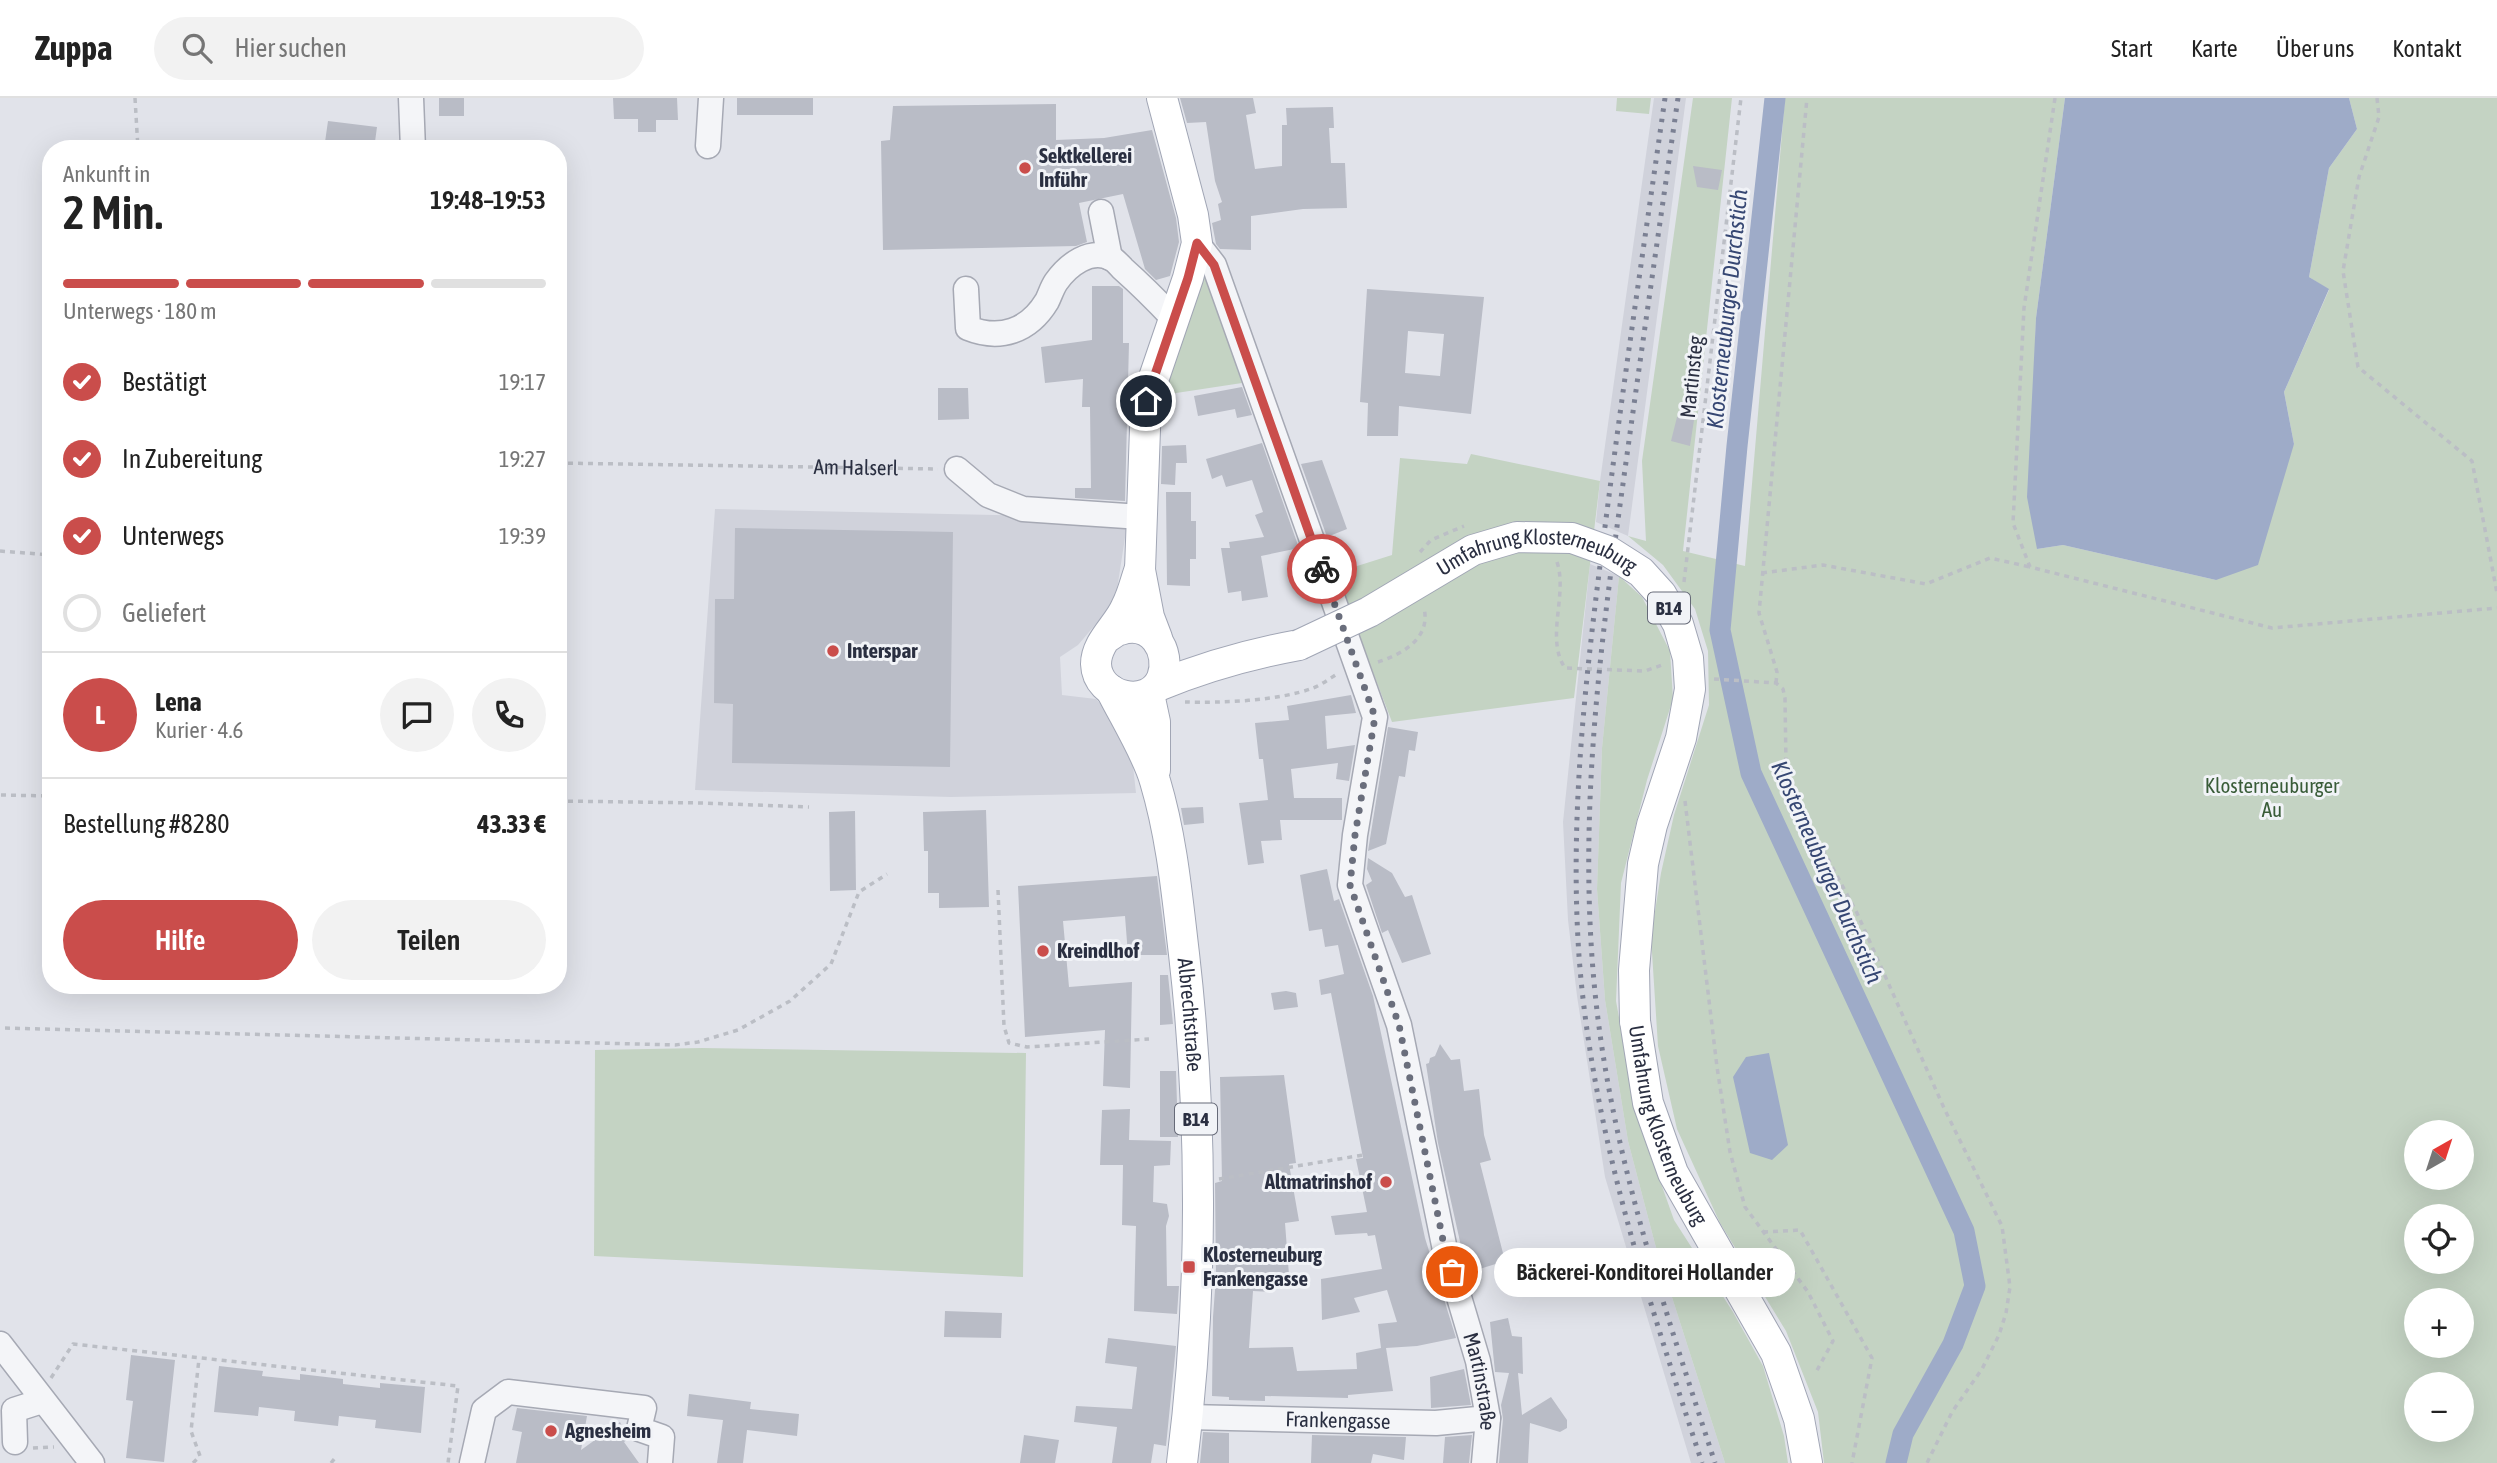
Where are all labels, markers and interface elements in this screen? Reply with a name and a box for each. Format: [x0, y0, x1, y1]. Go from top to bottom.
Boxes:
search box [154, 17, 644, 80]
text: Zuppa [35, 29, 112, 67]
icon: search [178, 29, 216, 67]
text: Hier suchen [234, 33, 347, 63]
text: Start [2111, 35, 2153, 62]
text: Karte [2191, 35, 2238, 62]
text: Über uns [2276, 35, 2354, 62]
text: Kontakt [2392, 35, 2462, 62]
place label: Sektkellerei Inführ [1039, 143, 1132, 191]
marker: Sektkellerei Inführ [1017, 160, 1033, 176]
text: Ankunft in [63, 161, 150, 187]
text: 19:48–19:53 [430, 185, 546, 215]
text: 2 Min. [63, 186, 163, 239]
water label: Klosterneuburger Durchstich [1701, 188, 1753, 430]
text: Unterwegs · 180 m [63, 298, 217, 324]
street label: Martinsteg [1675, 335, 1707, 419]
icon: check [63, 363, 101, 401]
text: Bestätigt [122, 367, 207, 397]
text: 19:17 [499, 369, 546, 395]
pin [1116, 371, 1176, 431]
icon: home [1127, 382, 1165, 420]
icon: check [63, 440, 101, 478]
text: In Zubereitung [122, 444, 262, 474]
text: 19:27 [499, 446, 546, 472]
street label: Am Halserl [813, 454, 899, 479]
icon: check [63, 517, 101, 555]
text: Unterwegs [122, 521, 224, 551]
text: 19:39 [499, 523, 546, 549]
text: Umfahrung Klosterneuburg [1432, 524, 1642, 580]
courier [1287, 534, 1357, 604]
icon: bike [1303, 550, 1341, 588]
street label: Umfahrung Klosterneuburg [1430, 561, 1642, 589]
road number: B14 [1648, 593, 1690, 624]
text: Geliefert [122, 598, 206, 628]
place label: Interspar [847, 638, 918, 662]
marker: Interspar [825, 643, 841, 659]
button: chat [380, 678, 454, 752]
button: phone [472, 678, 546, 752]
text: Lena [155, 687, 202, 717]
text: L [95, 700, 105, 730]
text: Kurier · 4.6 [155, 717, 243, 743]
water label: Klosterneuburger Durchstich [1766, 757, 1888, 987]
park label: Klosterneuburger Au [2205, 773, 2340, 821]
text: Bestellung #8280 [63, 809, 229, 839]
text: 43.33 € [477, 809, 546, 839]
button: Hilfe [63, 900, 298, 980]
button: Teilen [312, 900, 546, 980]
place label: Kreindlhof [1057, 938, 1140, 962]
marker: Kreindlhof [1035, 943, 1051, 959]
street label: Albrechtstraße [1174, 957, 1207, 1072]
street label: Umfahrung Klosterneuburg [1625, 1023, 1713, 1229]
road number: B14 [1175, 1104, 1217, 1134]
north arrow [2404, 1120, 2474, 1190]
map controls [2404, 1120, 2474, 1442]
place label: Altmatrinshof [1264, 1169, 1372, 1193]
marker: Altmatrinshof [1378, 1174, 1394, 1190]
button: locate [2404, 1204, 2474, 1274]
place label: Klosterneuburg Frankengasse [1203, 1242, 1323, 1290]
pin [1422, 1242, 1482, 1302]
callout: Bäckerei-Konditorei Hollander [1494, 1248, 1795, 1296]
icon: bag [1433, 1253, 1471, 1291]
marker: Klosterneuburg Frankengasse [1181, 1259, 1197, 1275]
text: Bäckerei-Konditorei Hollander [1516, 1259, 1773, 1285]
button: + [2404, 1288, 2474, 1358]
street label: Martinstraße [1459, 1329, 1501, 1432]
button: − [2404, 1372, 2474, 1442]
street label: Frankengasse [1285, 1406, 1391, 1433]
place label: Agnesheim [564, 1418, 651, 1442]
marker: Agnesheim [543, 1423, 559, 1439]

